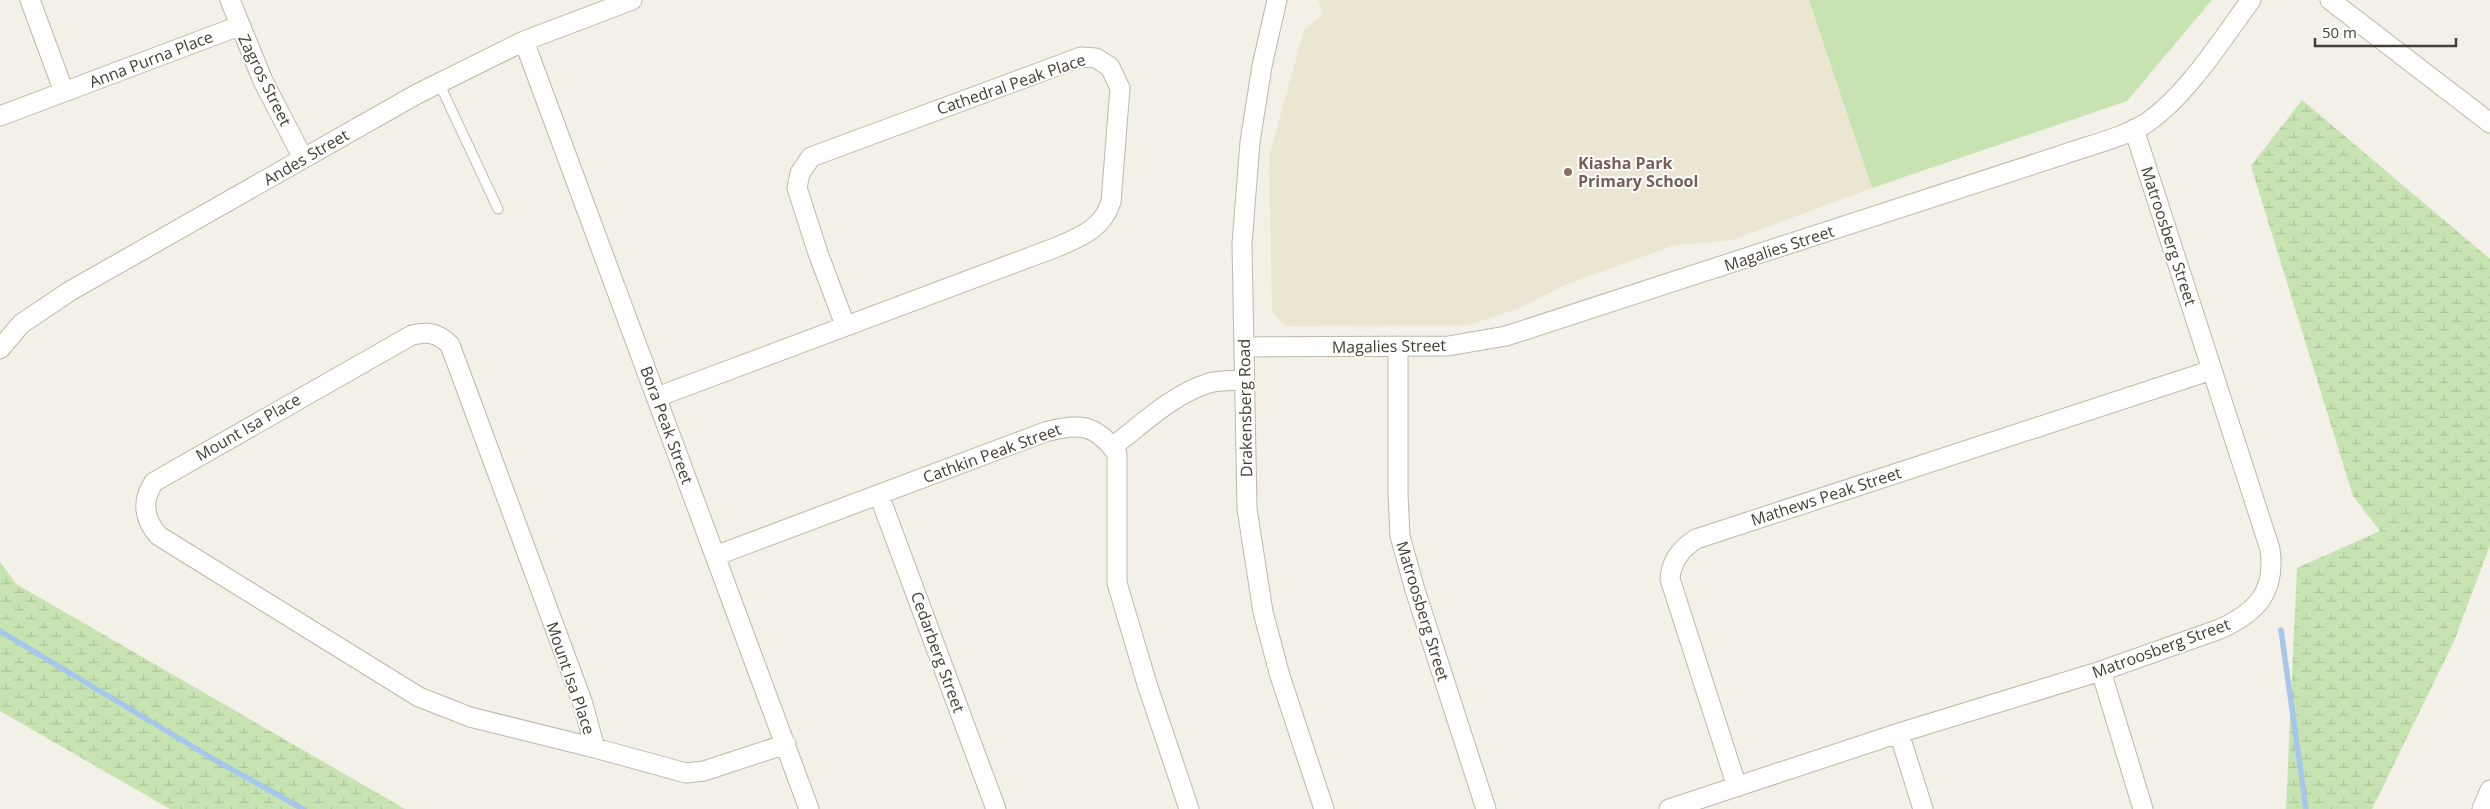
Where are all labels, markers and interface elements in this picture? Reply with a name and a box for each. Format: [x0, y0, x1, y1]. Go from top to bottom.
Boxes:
scale bar [2315, 15, 2456, 47]
text: 50 m [2322, 22, 2357, 42]
street label: Anna Purna Place [86, 25, 216, 93]
street label: Zagros Street [233, 31, 297, 130]
street label: Cathedral Peak Place [934, 48, 1088, 120]
street label: Andes Street [259, 124, 353, 190]
place label: Kiasha Park Primary School [1578, 152, 1698, 192]
street label: Matroosberg Street [2136, 164, 2202, 309]
marker: Kiasha Park Primary School [1562, 166, 1574, 178]
street label: Magalies Street [1721, 220, 1837, 276]
street label: Magalies Street [1332, 334, 1447, 358]
street label: Drakensberg Road [1233, 339, 1257, 477]
street label: Bora Peak Street [635, 363, 699, 487]
street label: Mount Isa Place [191, 388, 305, 466]
street label: Cathkin Peak Street [920, 418, 1064, 488]
street label: Mathews Peak Street [1748, 461, 1904, 531]
street label: Matroosberg Street [1391, 538, 1455, 684]
street label: Cedarberg Street [906, 589, 970, 716]
street label: Matroosberg Street [2089, 613, 2233, 683]
street label: Mount Isa Place [541, 619, 601, 737]

